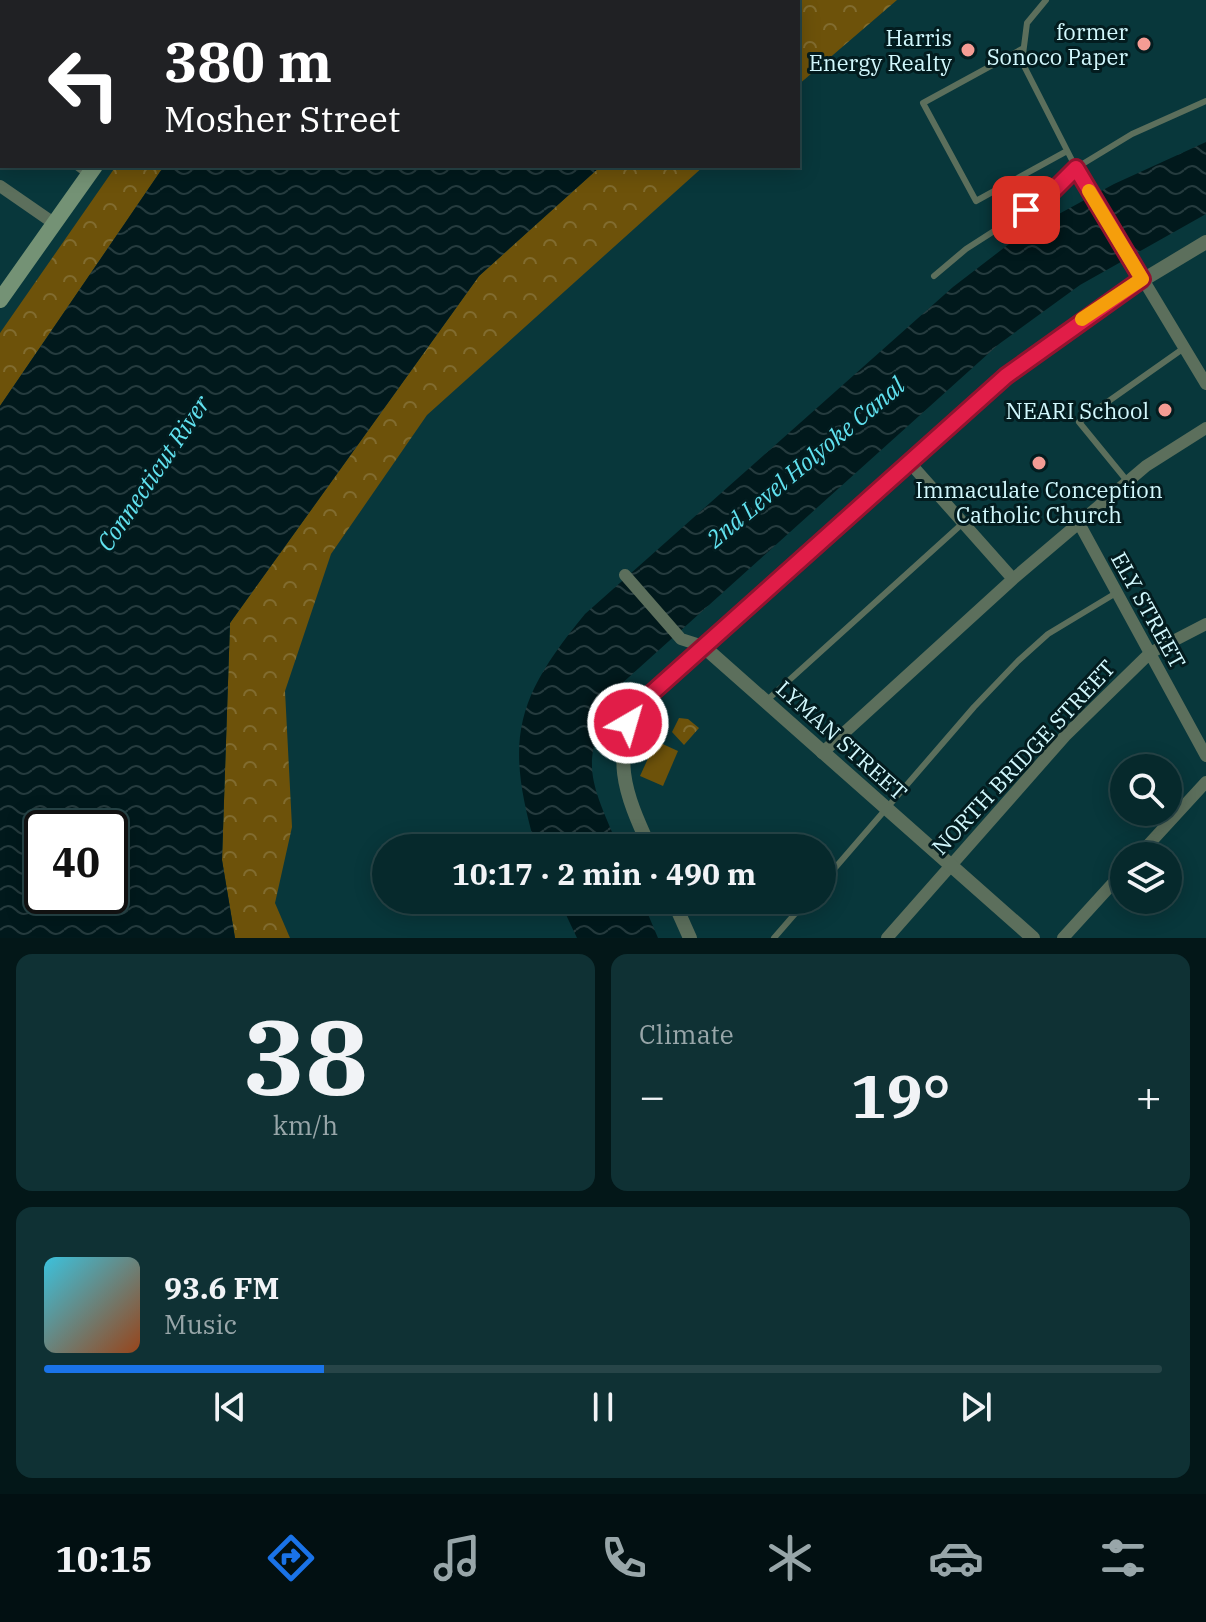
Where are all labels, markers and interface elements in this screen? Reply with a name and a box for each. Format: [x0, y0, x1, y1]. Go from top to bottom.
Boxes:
place label: former Sonoco Paper [987, 17, 1128, 71]
place label: Harris Energy Realty [809, 23, 952, 77]
text: 380 m [164, 25, 332, 97]
icon: left [32, 32, 136, 136]
marker: former Sonoco Paper [1135, 35, 1153, 53]
marker: Harris Energy Realty [959, 41, 977, 59]
text: Mosher Street [164, 95, 400, 142]
pin [992, 176, 1060, 244]
icon: arrive [1004, 188, 1048, 232]
water label: 2nd Level Holyoke Canal [698, 369, 912, 555]
water label: Connecticut River [89, 388, 218, 557]
place label: NEARI School [1006, 396, 1149, 425]
marker: NEARI School [1156, 401, 1174, 419]
marker: Immaculate Conception Catholic Church [1030, 454, 1048, 472]
place label: Immaculate Conception Catholic Church [915, 475, 1163, 529]
street label: ELY STREET [1105, 547, 1193, 673]
street label: NORTH BRIDGE STREET [925, 653, 1121, 861]
street label: LYMAN STREET [771, 674, 913, 806]
position arrow [586, 681, 670, 765]
map controls [1110, 754, 1182, 914]
button: search [1110, 754, 1182, 826]
speed limit sign: 40 [24, 810, 128, 914]
button: layers [1110, 842, 1182, 914]
text: 10:17 · 2 min · 490 m [452, 854, 756, 893]
text: 38 [243, 988, 368, 1124]
text: Climate [639, 1017, 734, 1051]
text: 19° [850, 1056, 951, 1135]
text: − [639, 1067, 665, 1124]
text: + [1136, 1067, 1162, 1124]
text: km/h [273, 1108, 338, 1142]
text: 93.6 FM [164, 1268, 279, 1307]
text: Music [164, 1307, 237, 1341]
icon: previous [208, 1385, 252, 1429]
icon: pause [581, 1385, 625, 1429]
icon: next [954, 1385, 998, 1429]
icon: directions [263, 1530, 319, 1586]
icon: music [429, 1530, 485, 1586]
icon: phone [596, 1530, 652, 1586]
icon: climate [762, 1530, 818, 1586]
icon: car [928, 1530, 984, 1586]
icon: filters [1095, 1530, 1151, 1586]
text: 10:15 [55, 1535, 153, 1582]

